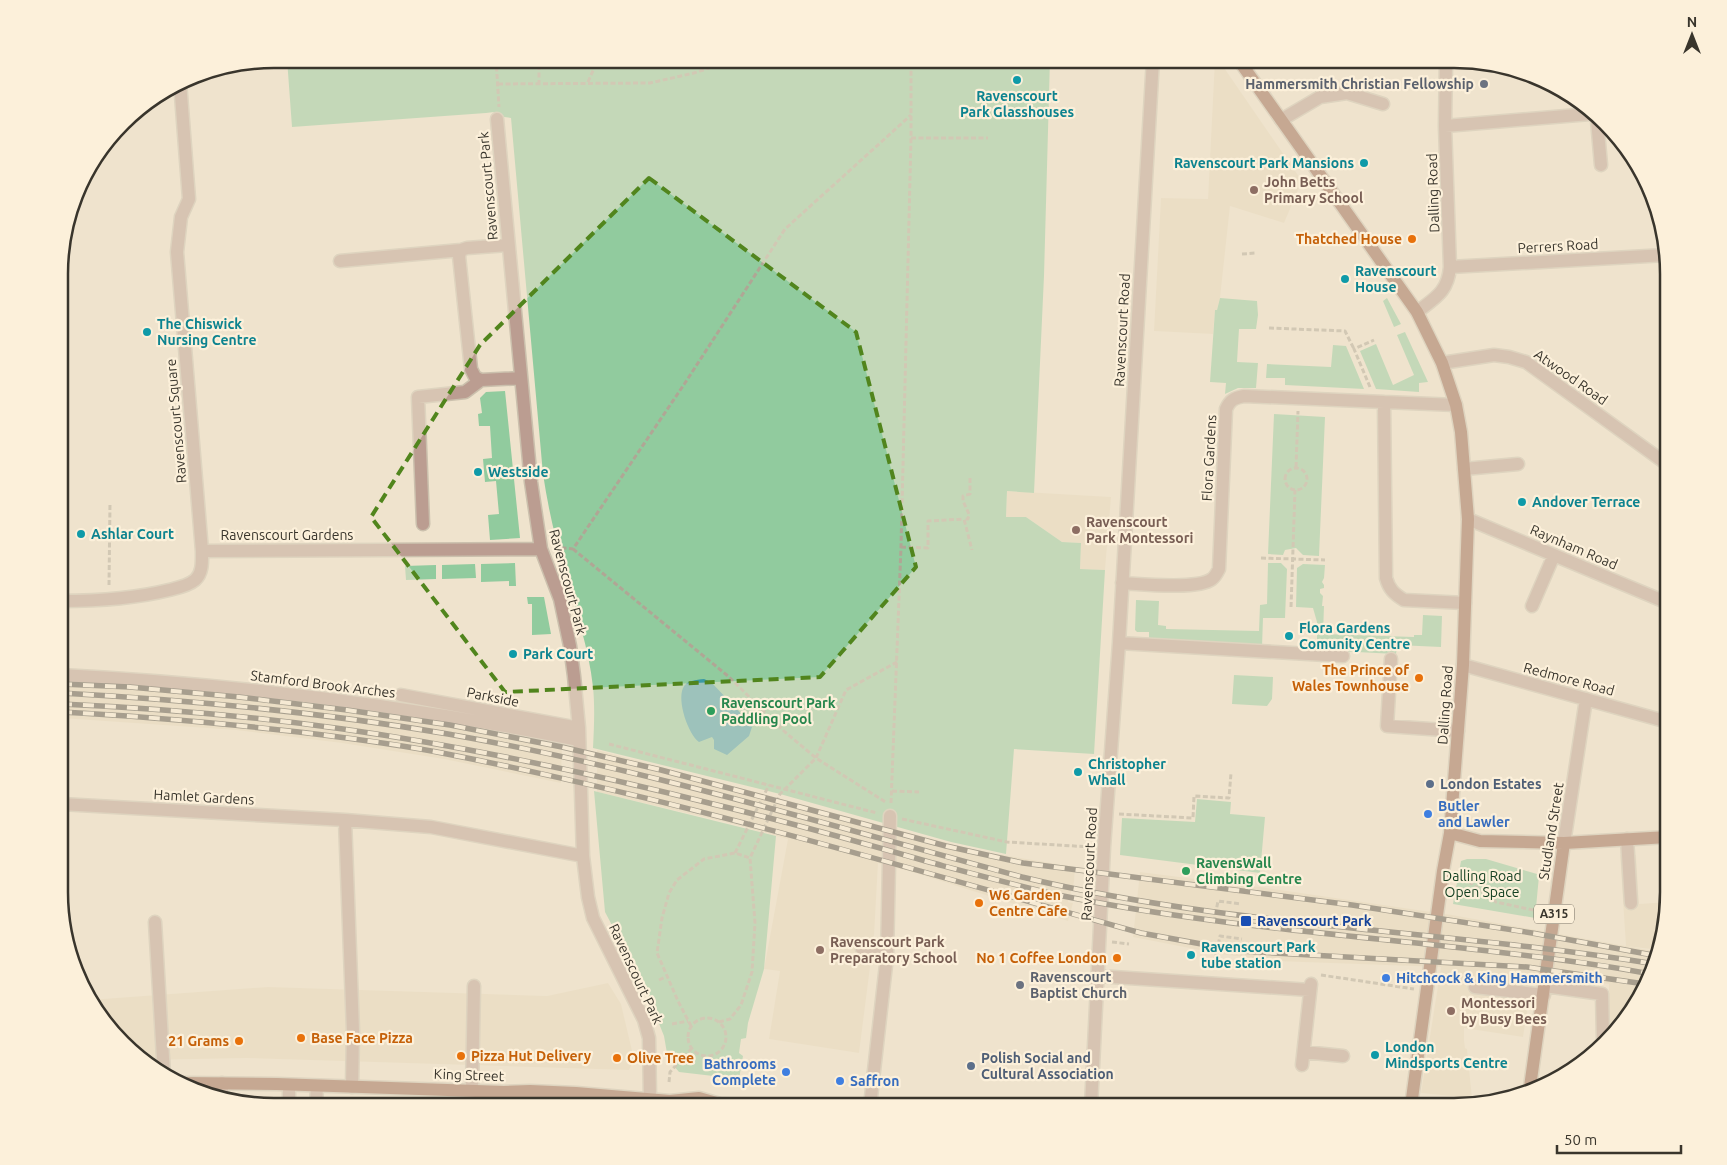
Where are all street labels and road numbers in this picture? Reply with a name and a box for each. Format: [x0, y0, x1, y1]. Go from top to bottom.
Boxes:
street label: Ravenscourt Park [475, 131, 501, 241]
street label: Dalling Road [1424, 153, 1442, 233]
street label: Perrers Road [1517, 236, 1599, 256]
street label: Ravenscourt Road [1111, 273, 1133, 387]
street label: Atwood Road [1531, 346, 1611, 408]
street label: Ravenscourt Square [163, 358, 189, 484]
street label: Flora Gardens [1199, 414, 1219, 502]
street label: Raynham Road [1528, 521, 1620, 573]
street label: Ravenscourt Gardens [221, 527, 353, 543]
street label: Ravenscourt Park [546, 527, 590, 637]
street label: Redmore Road [1522, 659, 1616, 699]
street label: Dalling Road [1434, 665, 1456, 745]
street label: Stamford Brook Arches [250, 667, 396, 701]
street label: Parkside [465, 684, 521, 710]
street label: Studland Street [1535, 781, 1567, 881]
street label: Hamlet Gardens [153, 786, 255, 808]
street label: Ravenscourt Road [1078, 807, 1100, 921]
road number: A315 [1534, 904, 1574, 924]
street label: Ravenscourt Park [606, 921, 666, 1027]
street label: King Street [433, 1066, 505, 1084]

